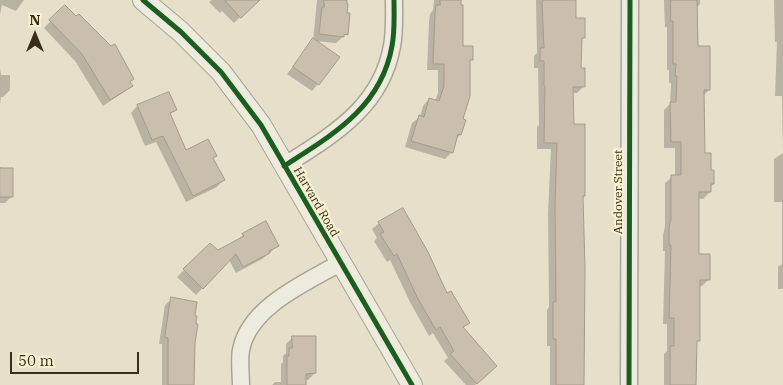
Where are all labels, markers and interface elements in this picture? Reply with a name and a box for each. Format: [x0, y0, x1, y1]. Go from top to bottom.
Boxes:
north arrow [10, 10, 60, 60]
text: N [29, 11, 41, 29]
street label: Andover Street [612, 150, 626, 234]
street label: Harvard Road [290, 164, 342, 240]
scale bar [12, 342, 141, 374]
text: 50 m [18, 351, 54, 370]

